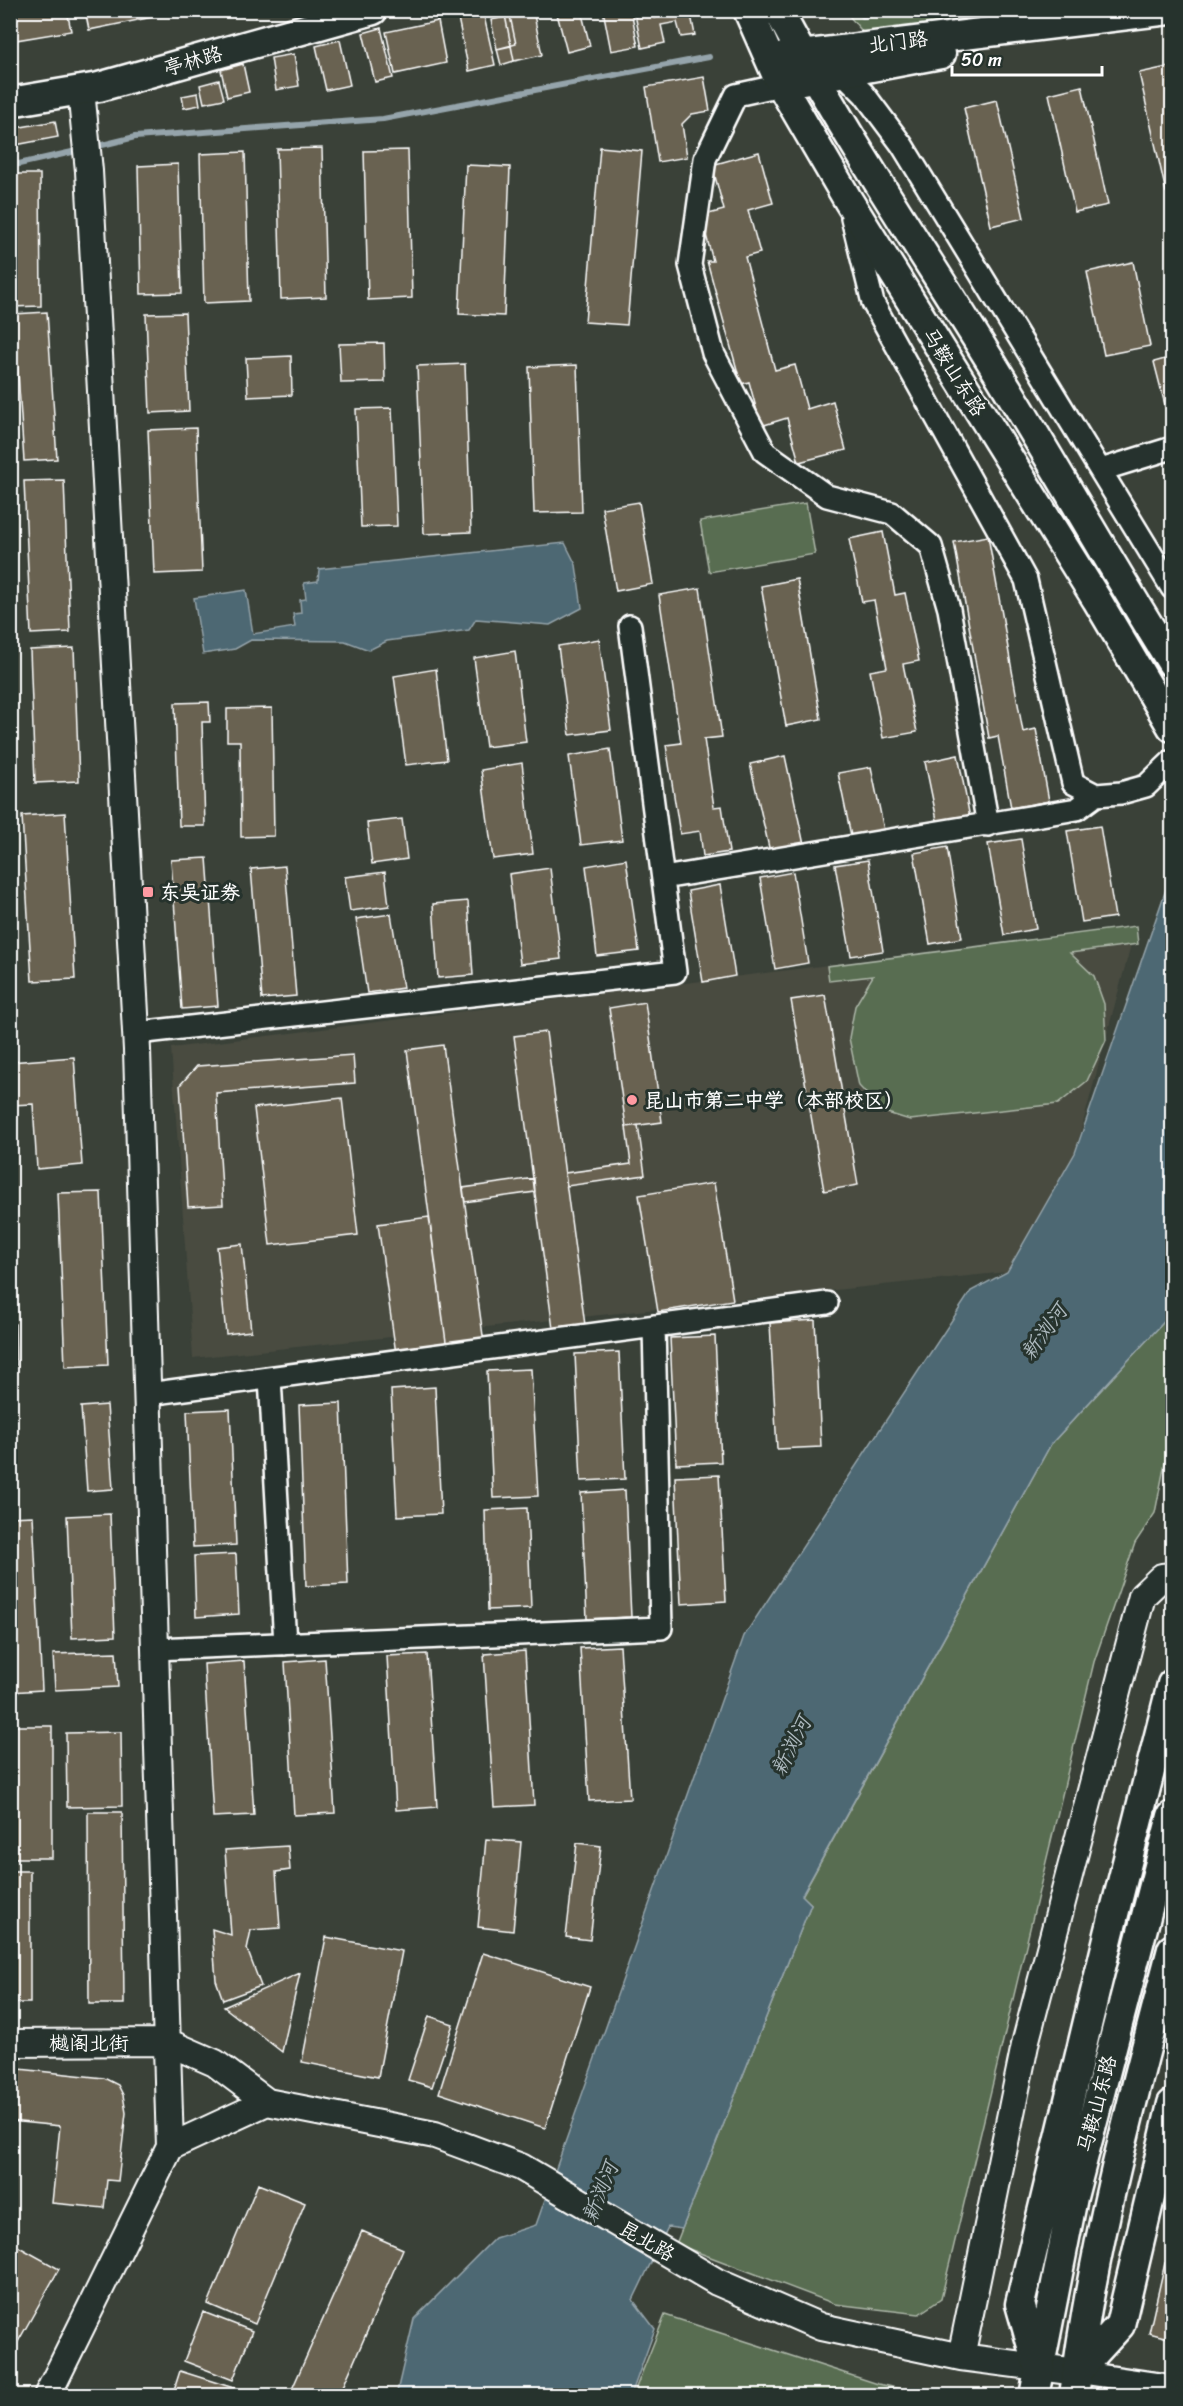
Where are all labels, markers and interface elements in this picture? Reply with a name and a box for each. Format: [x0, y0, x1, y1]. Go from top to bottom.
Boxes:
street label: 北门路 [866, 21, 931, 63]
street label: 亭林路 [159, 36, 228, 86]
scale bar [952, 39, 1102, 77]
text: 50 m [961, 44, 1002, 76]
street label: 马鞍山东路 [913, 320, 996, 425]
place label: 东吴证券 [160, 875, 240, 910]
marker: 东吴证券 [141, 885, 155, 899]
place label: 昆山市第二中学（本部校区） [644, 1083, 904, 1118]
marker: 昆山市第二中学（本部校区） [625, 1093, 639, 1107]
water label: 新浏河 [1010, 1293, 1080, 1369]
water label: 新浏河 [760, 1707, 824, 1783]
street label: 樾阁北街 [49, 2026, 129, 2061]
street label: 马鞍山东路 [1067, 2050, 1127, 2157]
water label: 新浏河 [571, 2153, 631, 2228]
street label: 昆北路 [612, 2211, 683, 2272]

